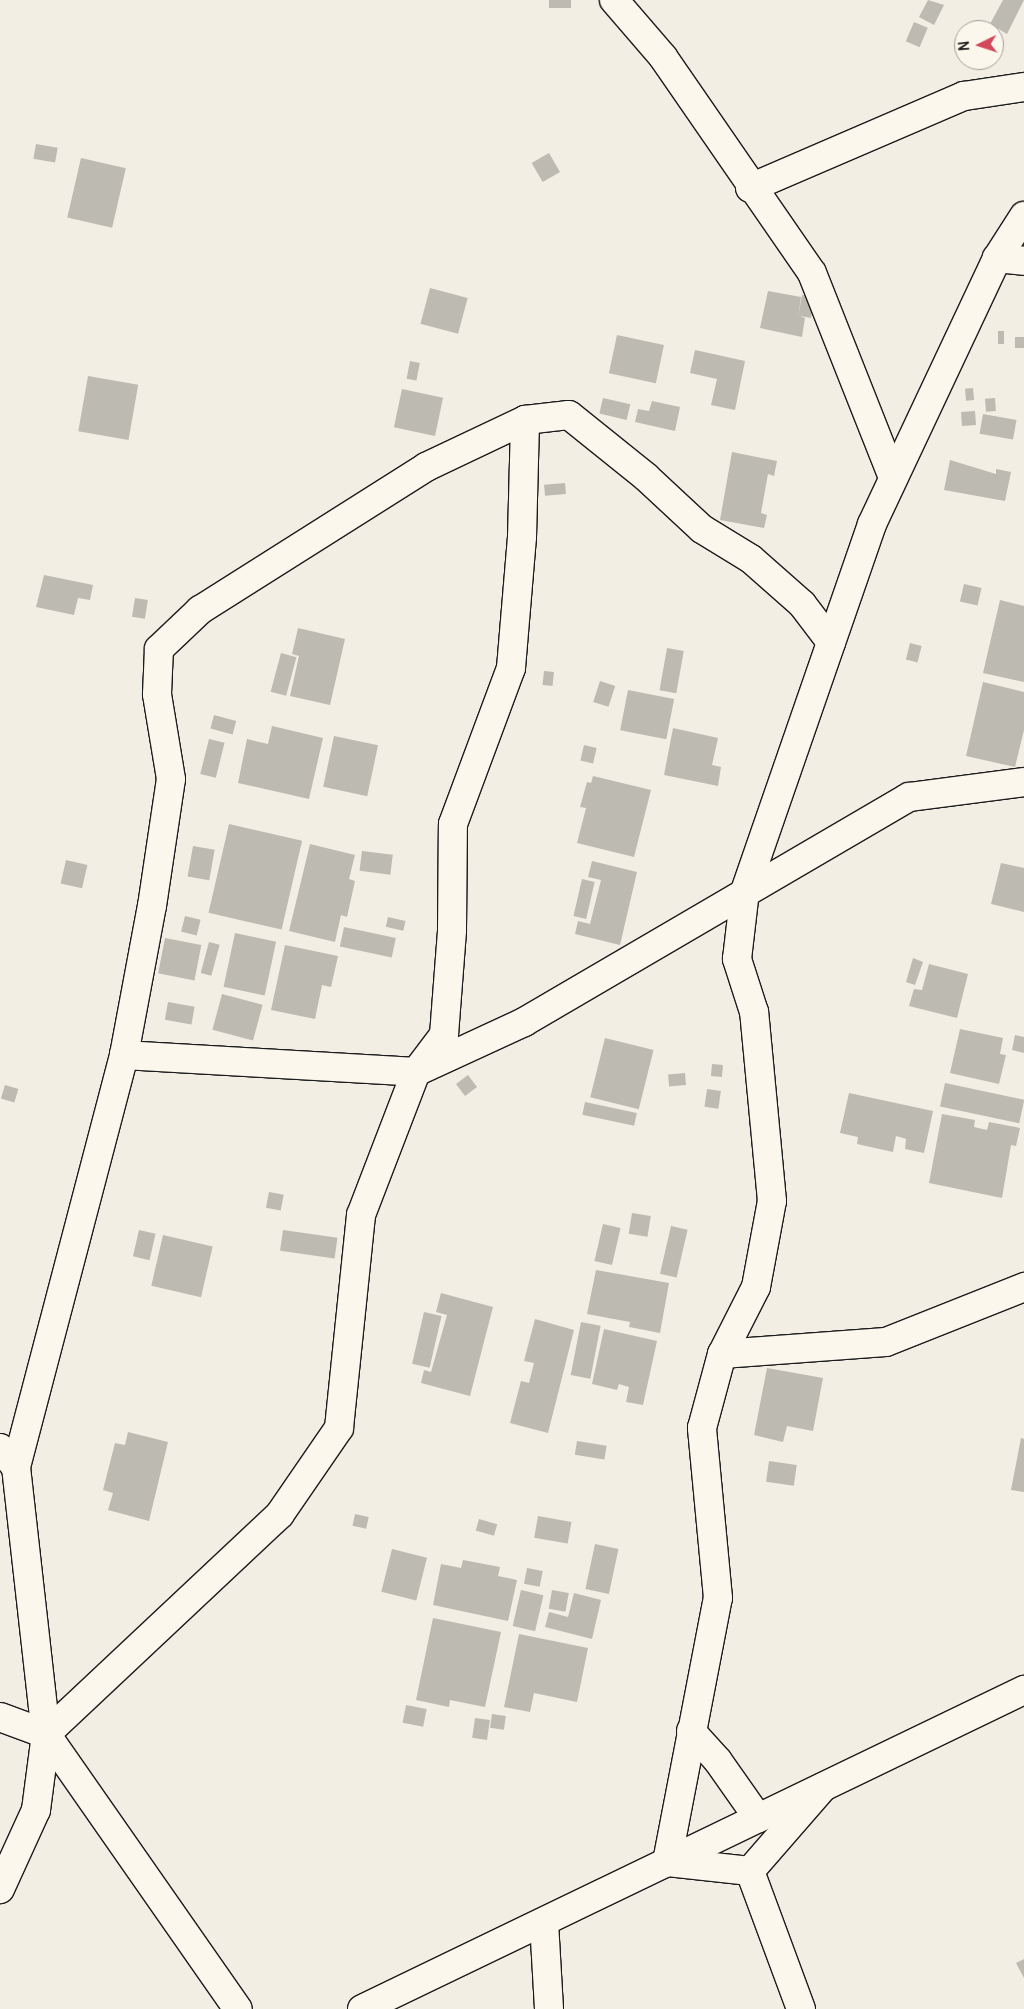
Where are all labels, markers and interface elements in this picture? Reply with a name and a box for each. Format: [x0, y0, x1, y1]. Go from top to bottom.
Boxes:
north arrow [954, 20, 1004, 70]
text: N [956, 41, 973, 51]

